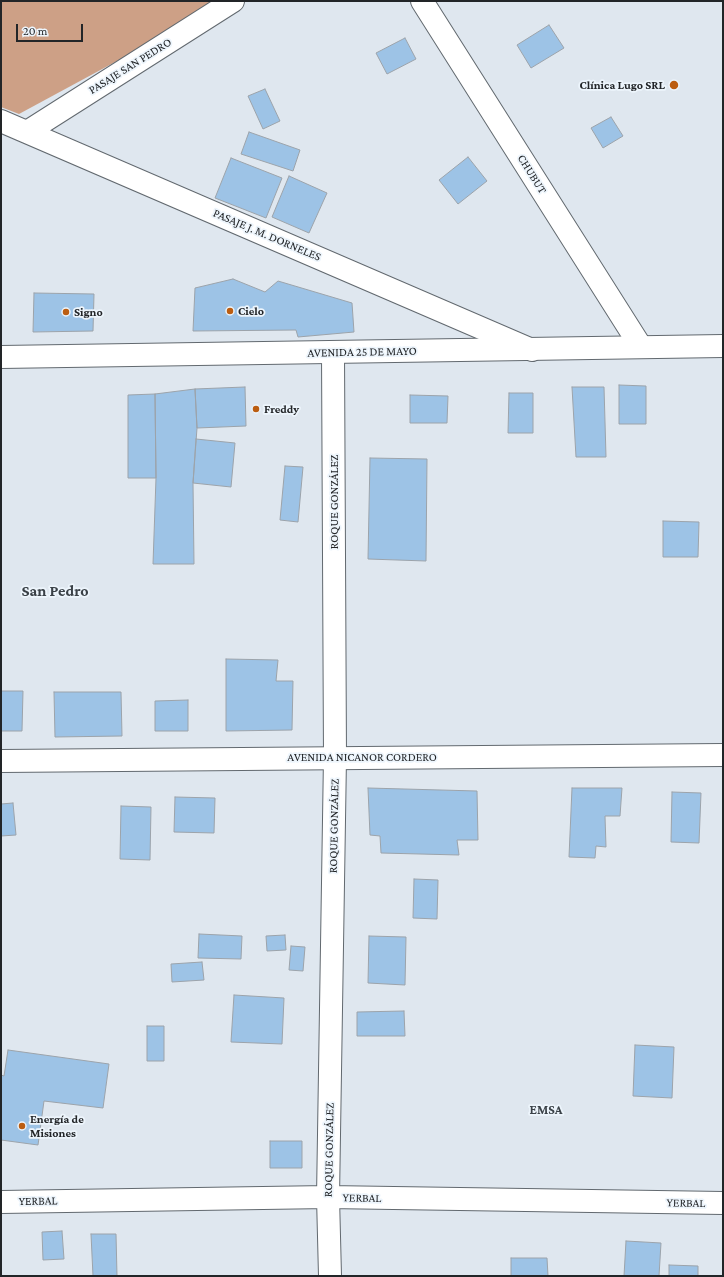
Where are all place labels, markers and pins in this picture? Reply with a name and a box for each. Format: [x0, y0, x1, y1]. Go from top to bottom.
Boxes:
place label: Clínica Lugo SRL [579, 78, 665, 92]
marker: Clínica Lugo SRL [668, 79, 680, 91]
place label: Cielo [238, 304, 264, 318]
place label: Signo [74, 305, 103, 319]
marker: Cielo [225, 306, 235, 316]
marker: Signo [61, 307, 71, 317]
place label: Freddy [264, 402, 299, 416]
marker: Freddy [251, 404, 261, 414]
place label: Energía de Misiones [30, 1112, 84, 1140]
marker: Energía de Misiones [17, 1121, 27, 1131]

